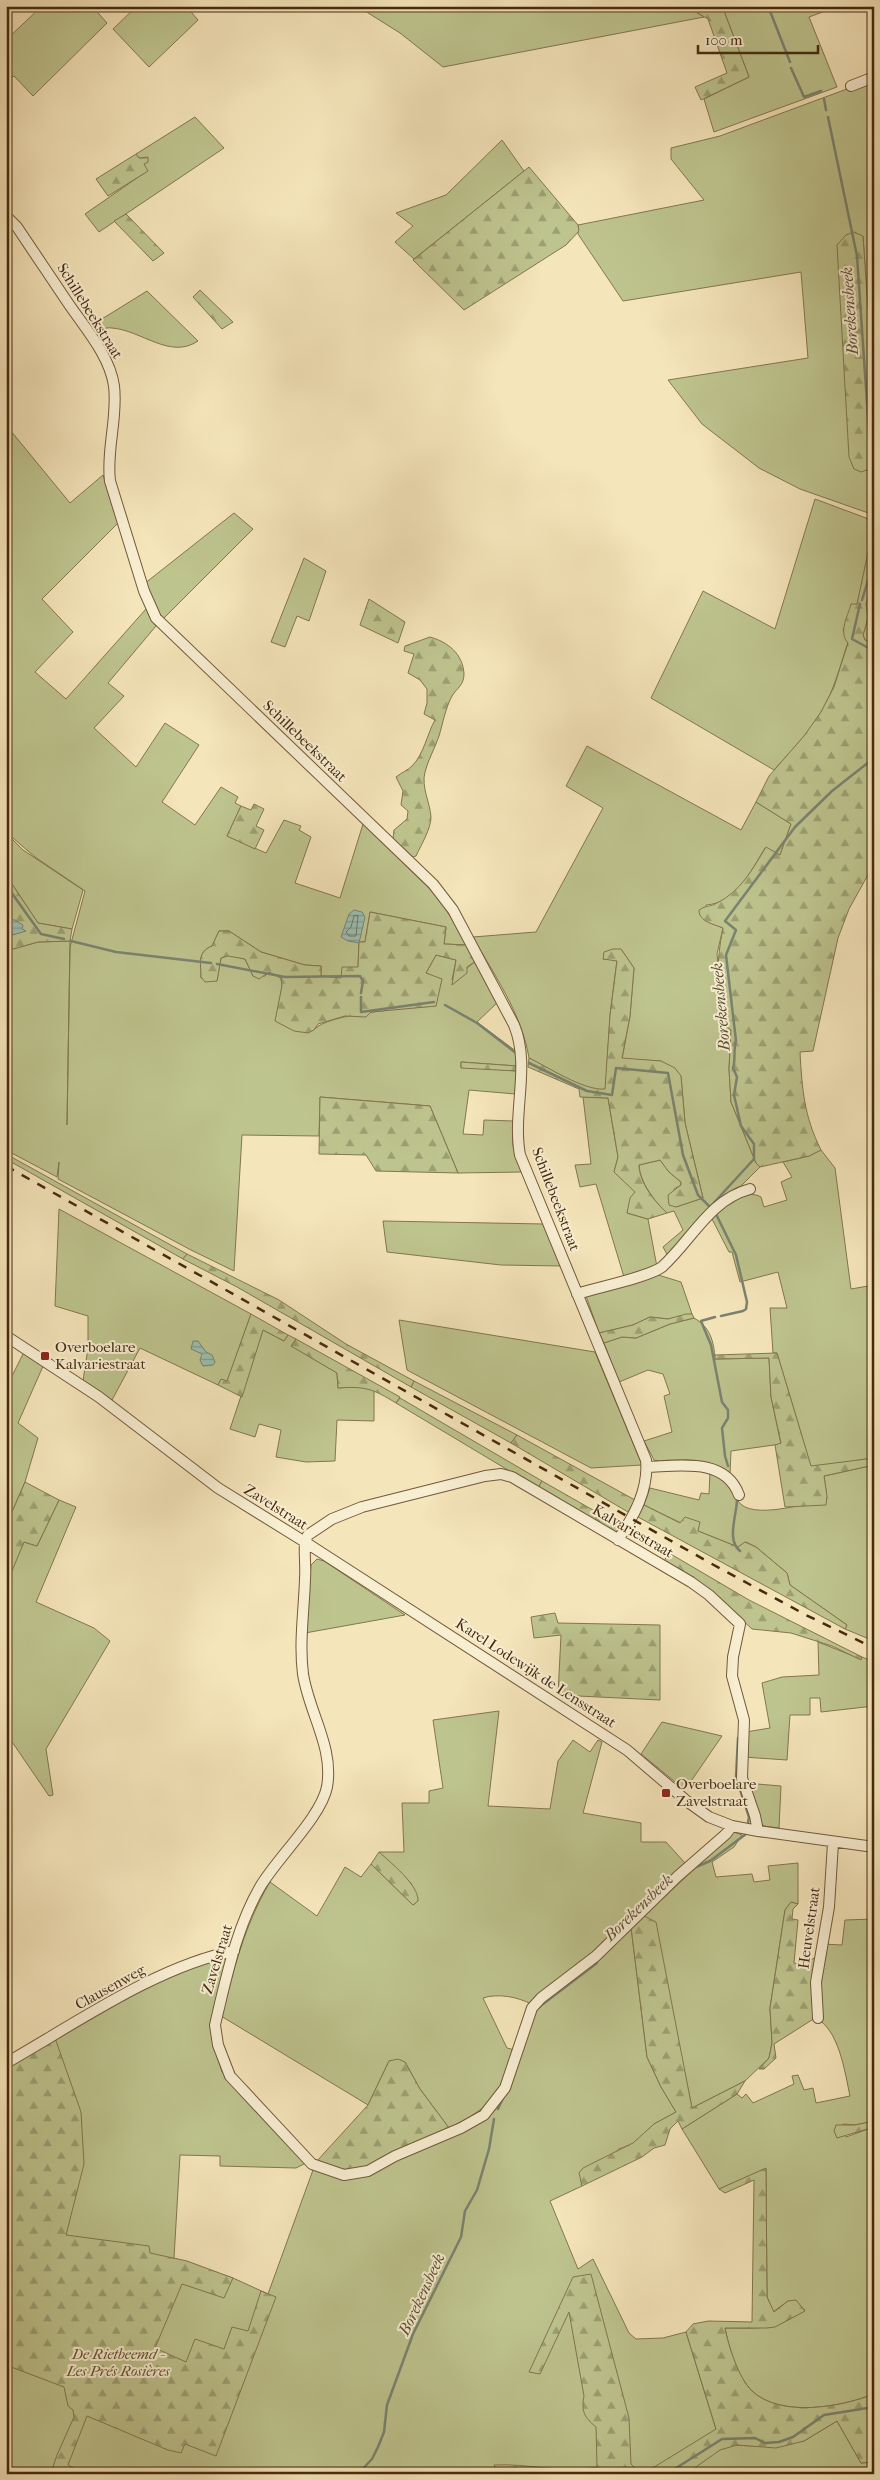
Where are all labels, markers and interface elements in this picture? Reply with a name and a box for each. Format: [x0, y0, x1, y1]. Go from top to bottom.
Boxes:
scale bar [698, 22, 818, 54]
text: 100 m [705, 31, 743, 49]
street label: Schillebeekstraat [53, 260, 127, 363]
water label: Borekensbeek [837, 266, 862, 357]
street label: Schillebeekstraat [259, 696, 351, 786]
water label: Borekensbeek [707, 962, 734, 1053]
street label: Schillebeekstraat [528, 1145, 584, 1254]
place label: Overboelare Kalvariestraat [55, 1338, 147, 1373]
marker: Overboelare Kalvariestraat [39, 1350, 51, 1362]
street label: Zavelstraat [241, 1480, 312, 1534]
street label: Kalvariestraat [589, 1500, 677, 1562]
street label: Karel Lodewijk de Lensstraat [452, 1614, 620, 1732]
place label: Overboelare Zavelstraat [676, 1775, 757, 1810]
marker: Overboelare Zavelstraat [660, 1787, 672, 1799]
water label: Borekensbeek [599, 1870, 677, 1946]
street label: Heuvelstraat [794, 1885, 824, 1970]
street label: Zavelstraat [198, 1921, 236, 1996]
street label: Clausenweg [72, 1960, 149, 2014]
water label: Borekensbeek [394, 2250, 449, 2339]
park label: De Rietbeemd - Les Prés Rosières [65, 2345, 170, 2380]

